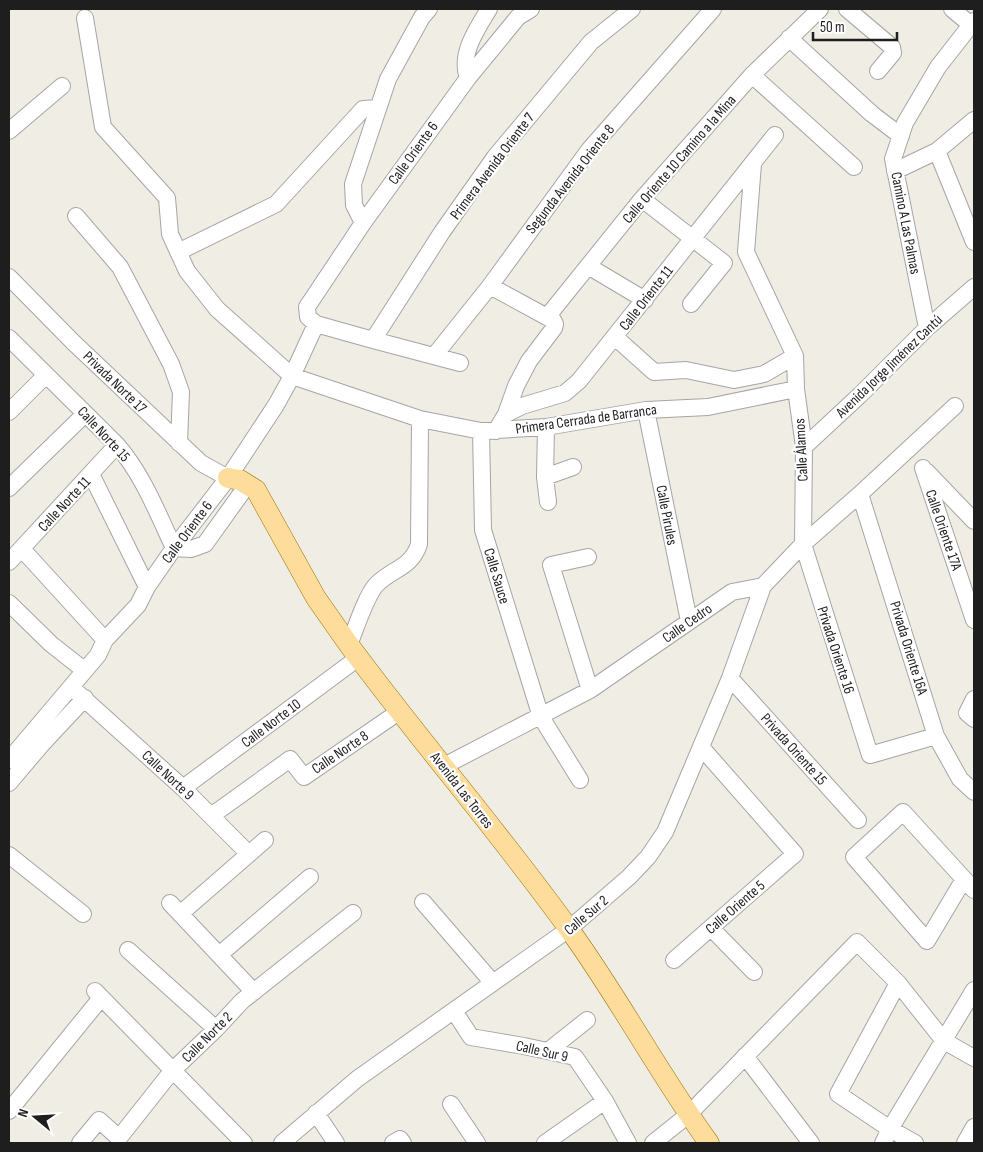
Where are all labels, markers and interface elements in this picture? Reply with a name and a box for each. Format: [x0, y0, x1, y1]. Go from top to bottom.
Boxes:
scale bar [813, 10, 897, 42]
text: 50 m [820, 18, 845, 37]
street label: Calle Oriente 10 Camino a la Mina [618, 91, 741, 228]
street label: Primera Avenida Oriente 7 [446, 109, 539, 223]
street label: Calle Oriente 6 [384, 118, 443, 189]
street label: Segunda Avenida Oriente 8 [522, 121, 619, 238]
street label: Camino A Las Palmas [886, 170, 925, 276]
street label: Calle Oriente 11 [615, 261, 678, 335]
street label: Avenida Jorge Jiménez Cantú [831, 311, 947, 423]
street label: Privada Norte 17 [79, 347, 151, 418]
street label: Primera Cerrada de Barranca [514, 400, 658, 439]
street label: Calle Norte 15 [73, 403, 134, 466]
street label: Calle Álamos [790, 418, 813, 482]
street label: Calle Norte 11 [34, 472, 95, 536]
street label: Calle Pirules [651, 483, 682, 547]
street label: Calle Oriente 17A [921, 487, 966, 574]
street label: Calle Oriente 6 [158, 497, 217, 567]
street label: Calle Sauce [479, 546, 514, 606]
street label: Calle Cedro [659, 599, 716, 647]
street label: Privada Oriente 16A [885, 599, 932, 698]
street label: Privada Oriente 16 [812, 604, 859, 696]
street label: Calle Norte 10 [238, 695, 305, 752]
street label: Privada Oriente 15 [756, 709, 831, 789]
street label: Calle Norte 8 [308, 726, 372, 778]
street label: Calle Norte 9 [138, 746, 198, 804]
street label: Avenida Las Torres [425, 748, 497, 832]
street label: Calle Oriente 5 [702, 876, 769, 938]
street label: Calle Sur 2 [560, 891, 612, 939]
street label: Calle Norte 2 [178, 1008, 237, 1067]
street label: Calle Sur 9 [514, 1036, 570, 1067]
north arrow [10, 1092, 60, 1142]
text: N [14, 1107, 32, 1119]

